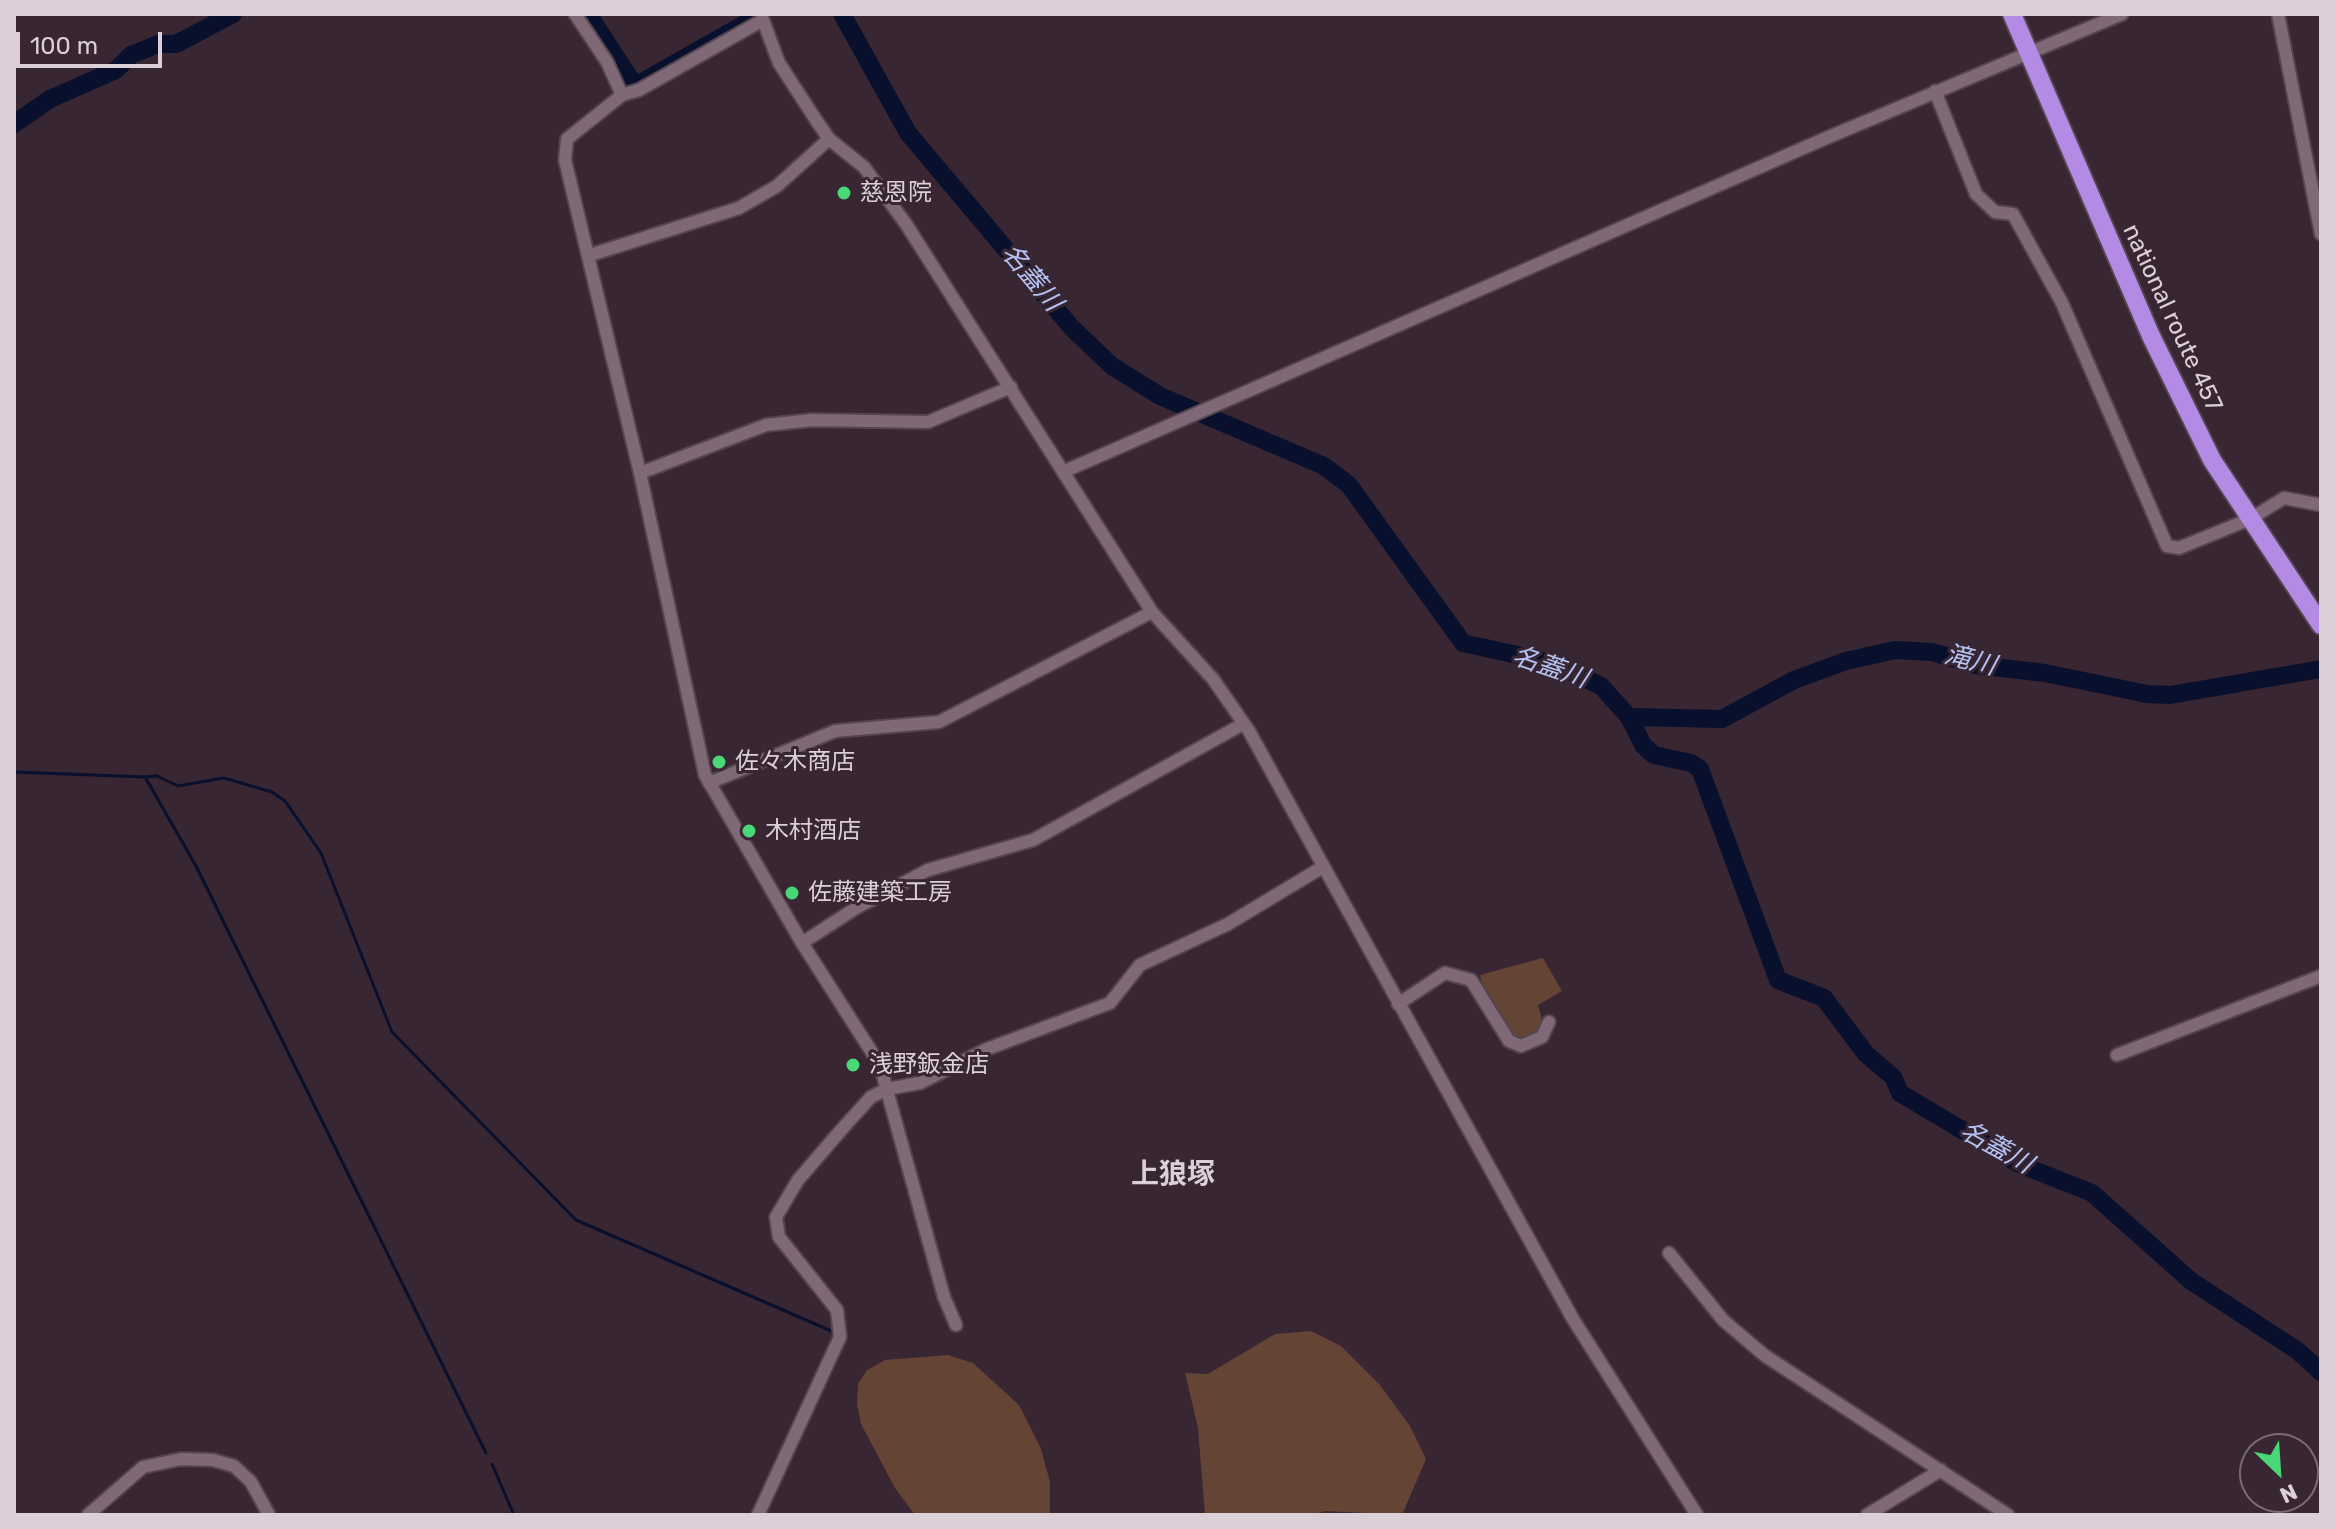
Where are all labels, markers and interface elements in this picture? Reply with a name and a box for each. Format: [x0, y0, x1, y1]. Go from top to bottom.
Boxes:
scale bar [20, 16, 166, 66]
text: 100 m [30, 32, 98, 60]
place label: 慈恩院 [860, 179, 932, 207]
marker: 慈恩院 [835, 184, 853, 202]
street label: national route 457 [2116, 220, 2228, 416]
water label: 名蓋川 [994, 238, 1068, 318]
water label: 滝川 [1941, 640, 1999, 682]
water label: 名蓋川 [1508, 641, 1592, 695]
place label: 佐々木商店 [735, 748, 855, 776]
marker: 佐々木商店 [710, 753, 728, 771]
place label: 木村酒店 [765, 817, 861, 845]
marker: 木村酒店 [740, 822, 758, 840]
place label: 佐藤建築工房 [808, 879, 952, 907]
marker: 佐藤建築工房 [783, 884, 801, 902]
place label: 浅野鈑金店 [869, 1051, 989, 1079]
marker: 浅野鈑金店 [844, 1056, 862, 1074]
water label: 名蓋川 [1954, 1115, 2038, 1181]
district label: 上狼塚 [1131, 1158, 1215, 1192]
north arrow [2239, 1433, 2319, 1513]
text: N [2276, 1478, 2301, 1509]

